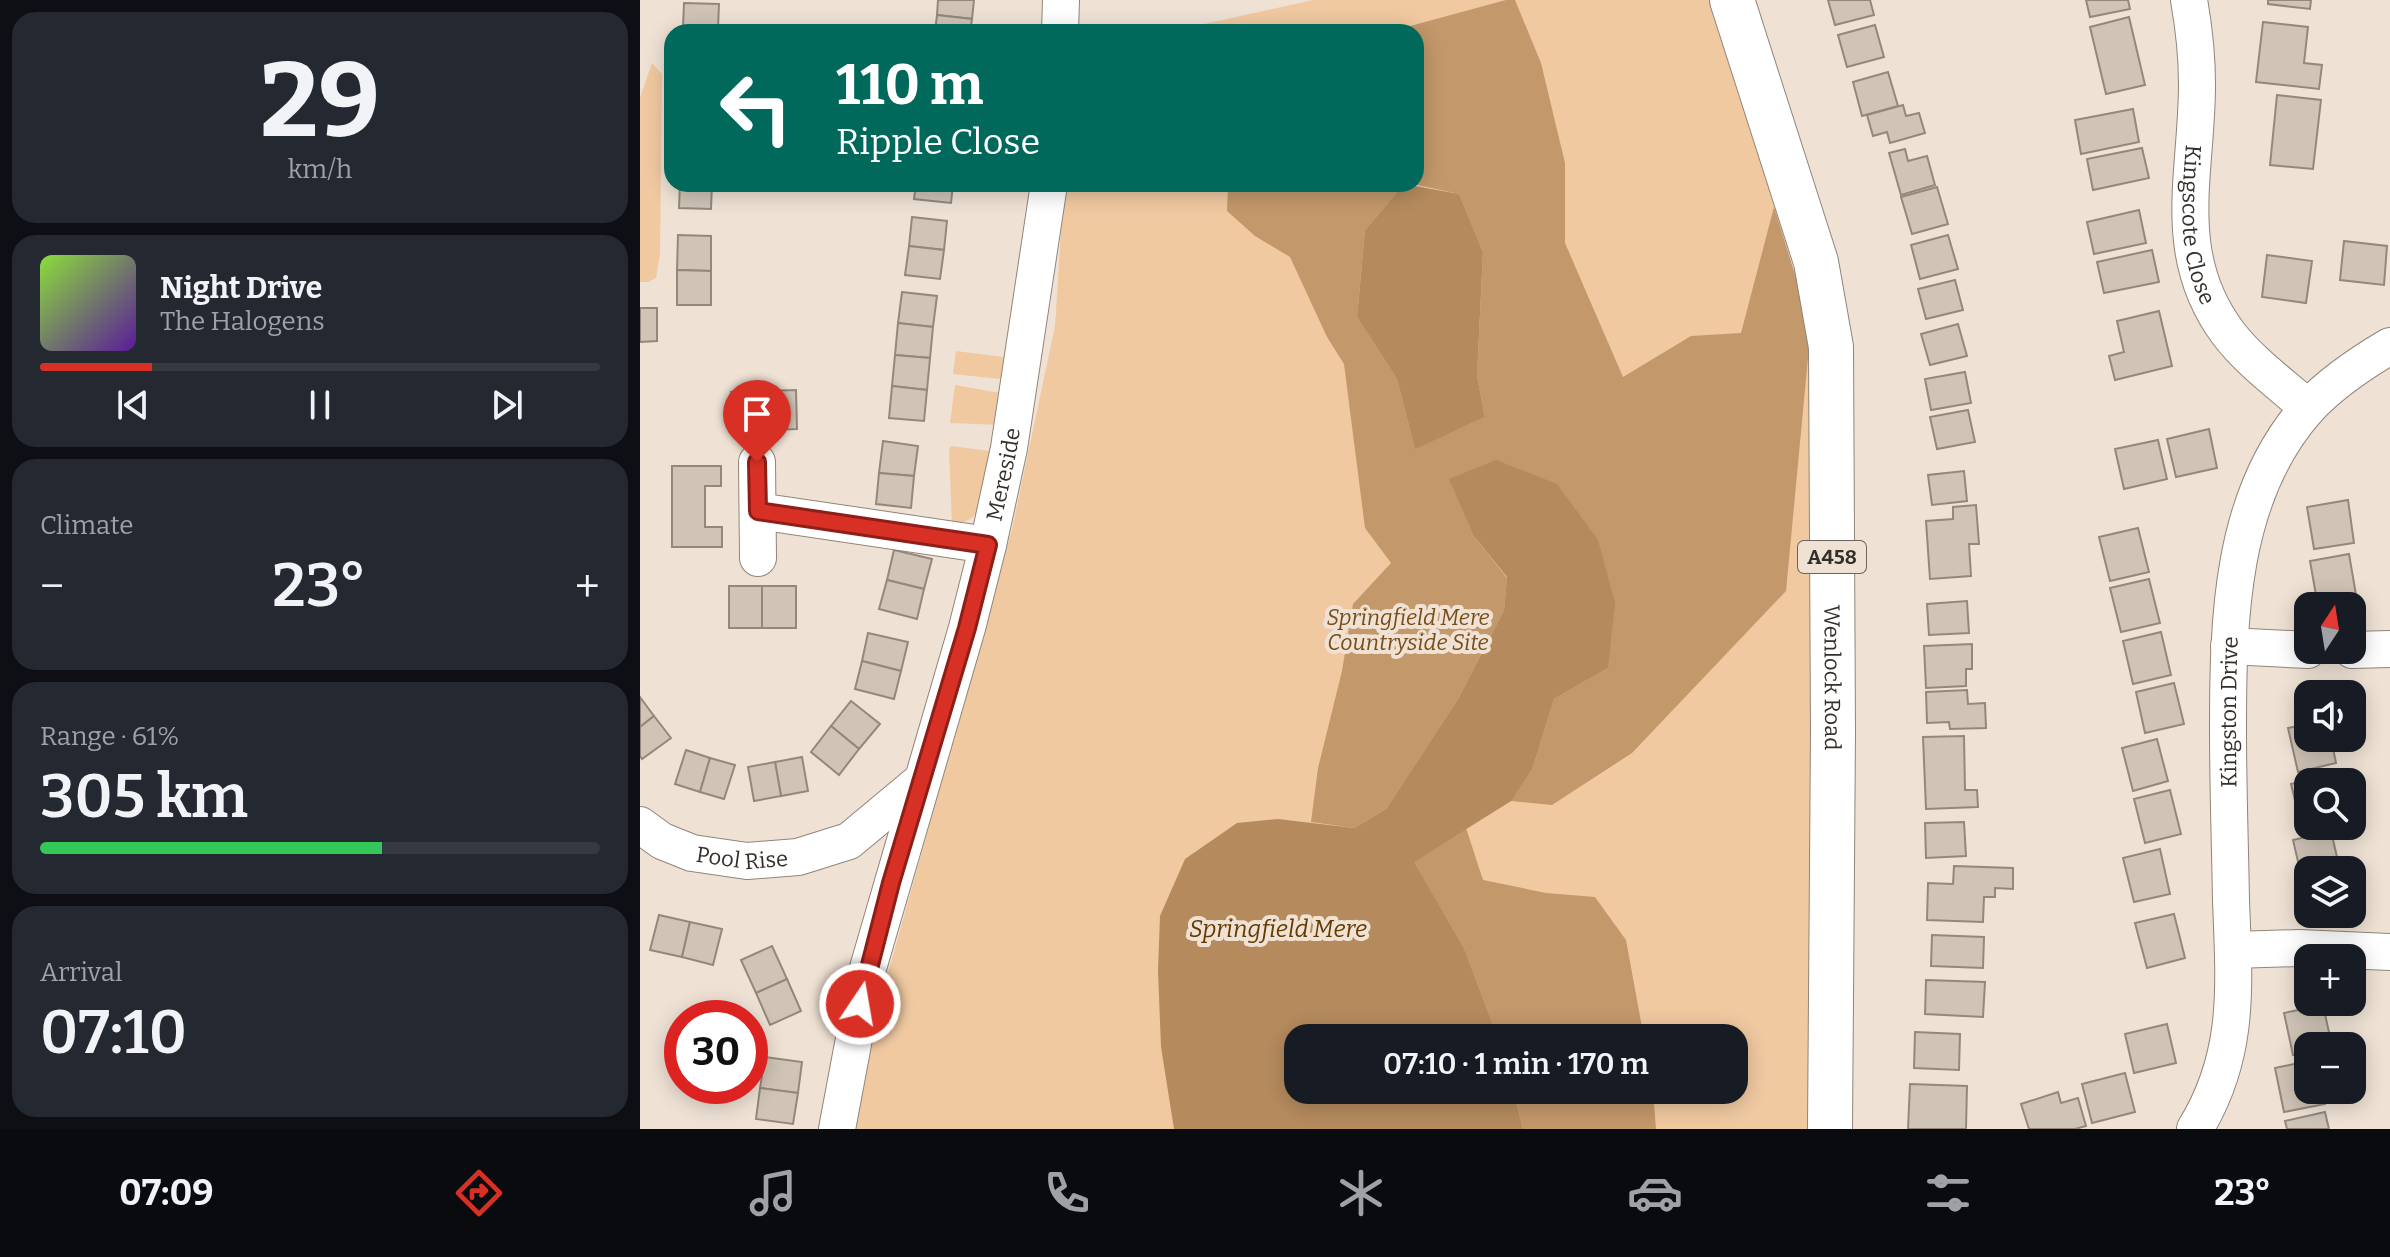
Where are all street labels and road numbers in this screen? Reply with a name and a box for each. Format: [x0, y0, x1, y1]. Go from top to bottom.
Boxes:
street label: Kingscote Close [2176, 144, 2221, 309]
street label: Mereside [981, 426, 1026, 524]
road number: A458 [1798, 541, 1866, 573]
street label: Wenlock Road [1818, 605, 1846, 750]
street label: Kingston Drive [2215, 636, 2244, 788]
street label: Pool Rise [694, 841, 789, 875]

